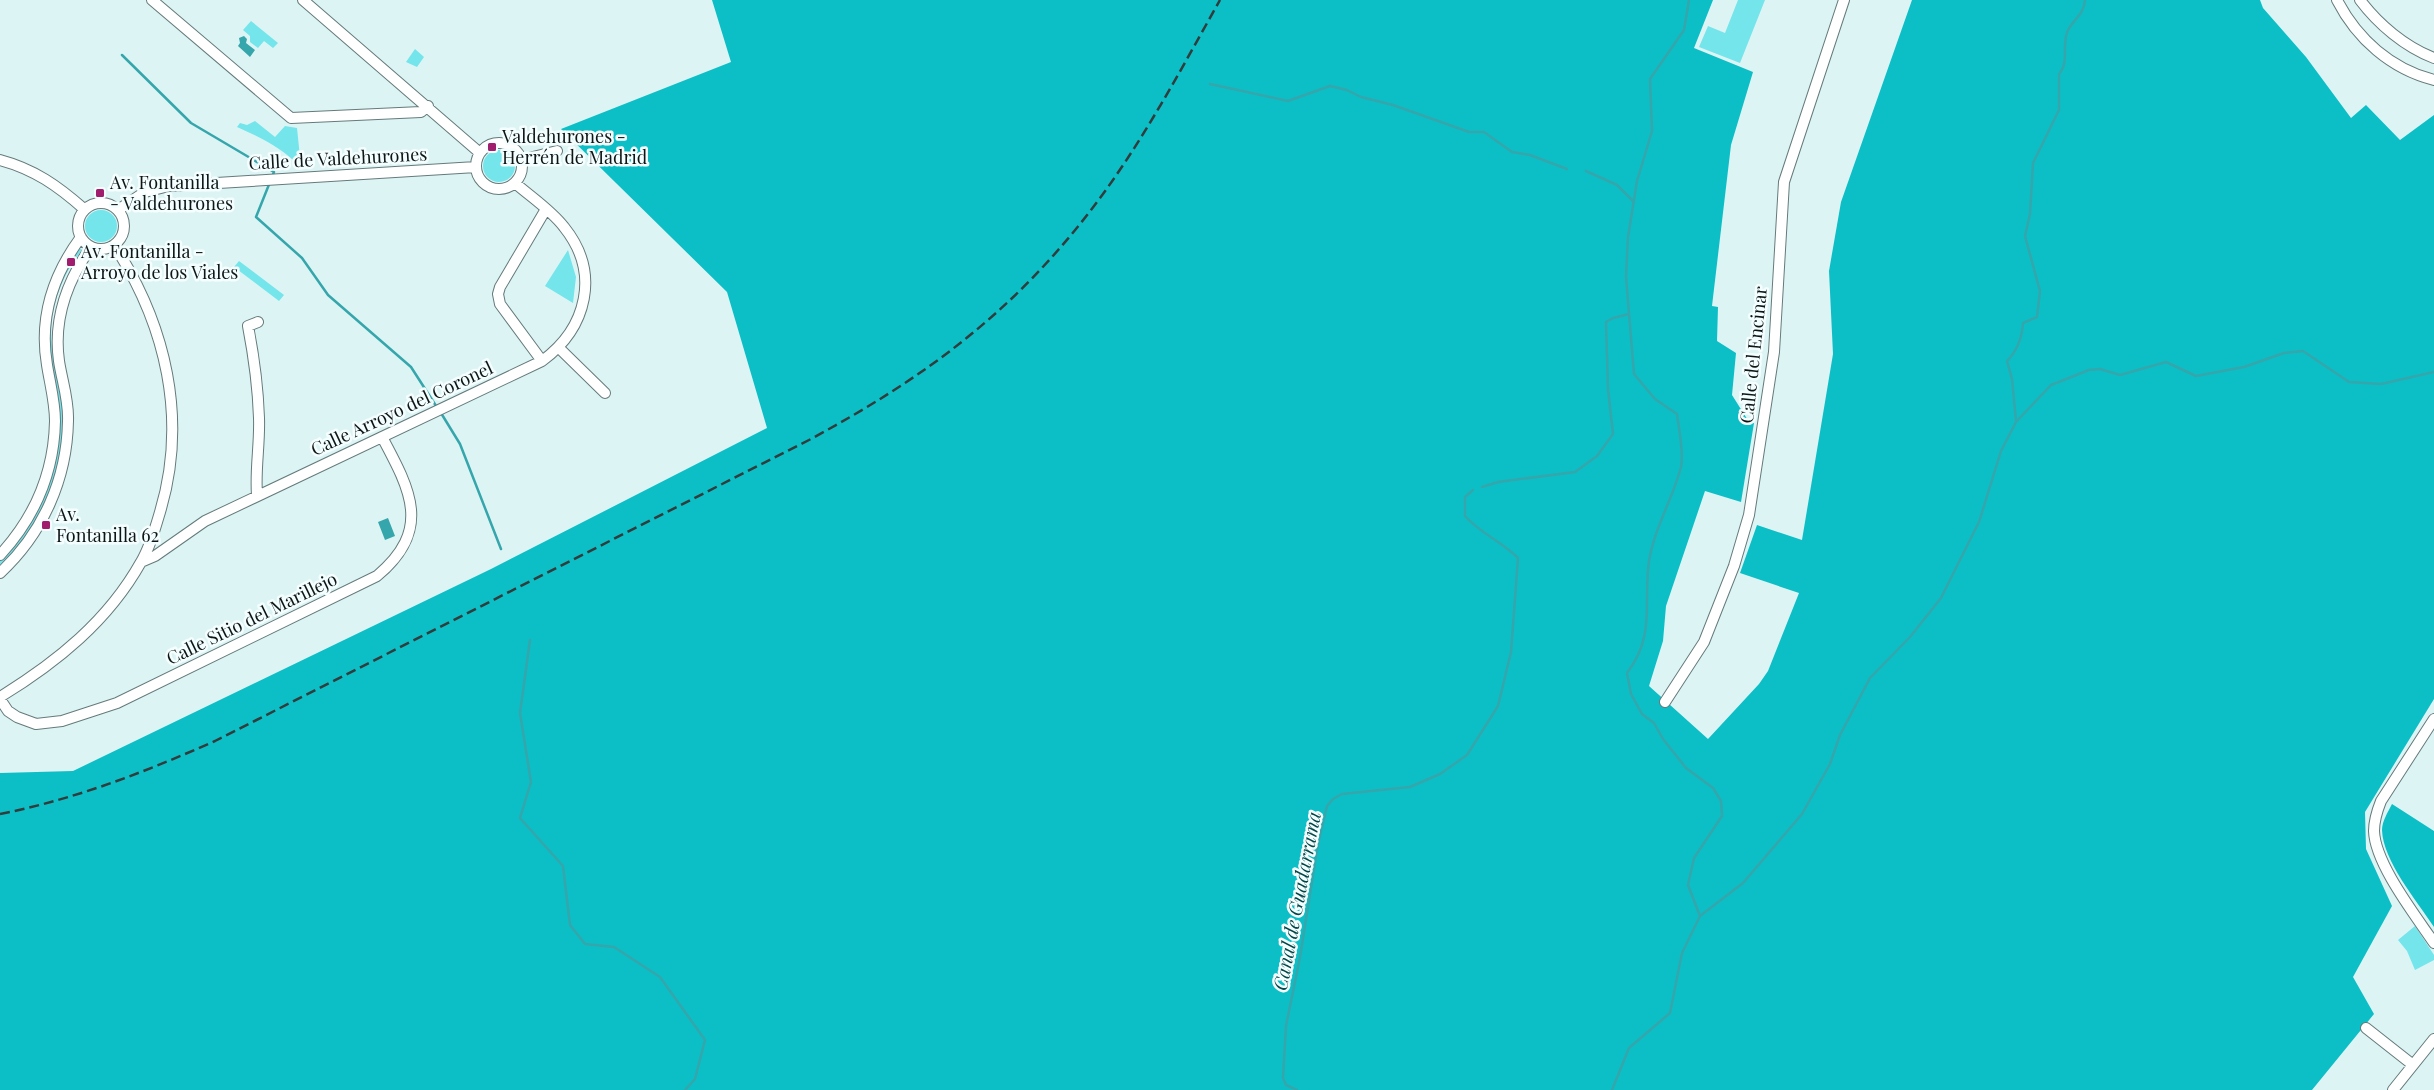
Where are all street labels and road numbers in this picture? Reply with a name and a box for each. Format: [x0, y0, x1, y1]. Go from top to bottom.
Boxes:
street label: Calle de Valdehurones [248, 141, 428, 175]
street label: Calle del Encinar [1734, 285, 1772, 425]
street label: Calle Arroyo del Coronel [307, 355, 497, 461]
street label: Calle Sitio del Marillejo [162, 566, 341, 670]

